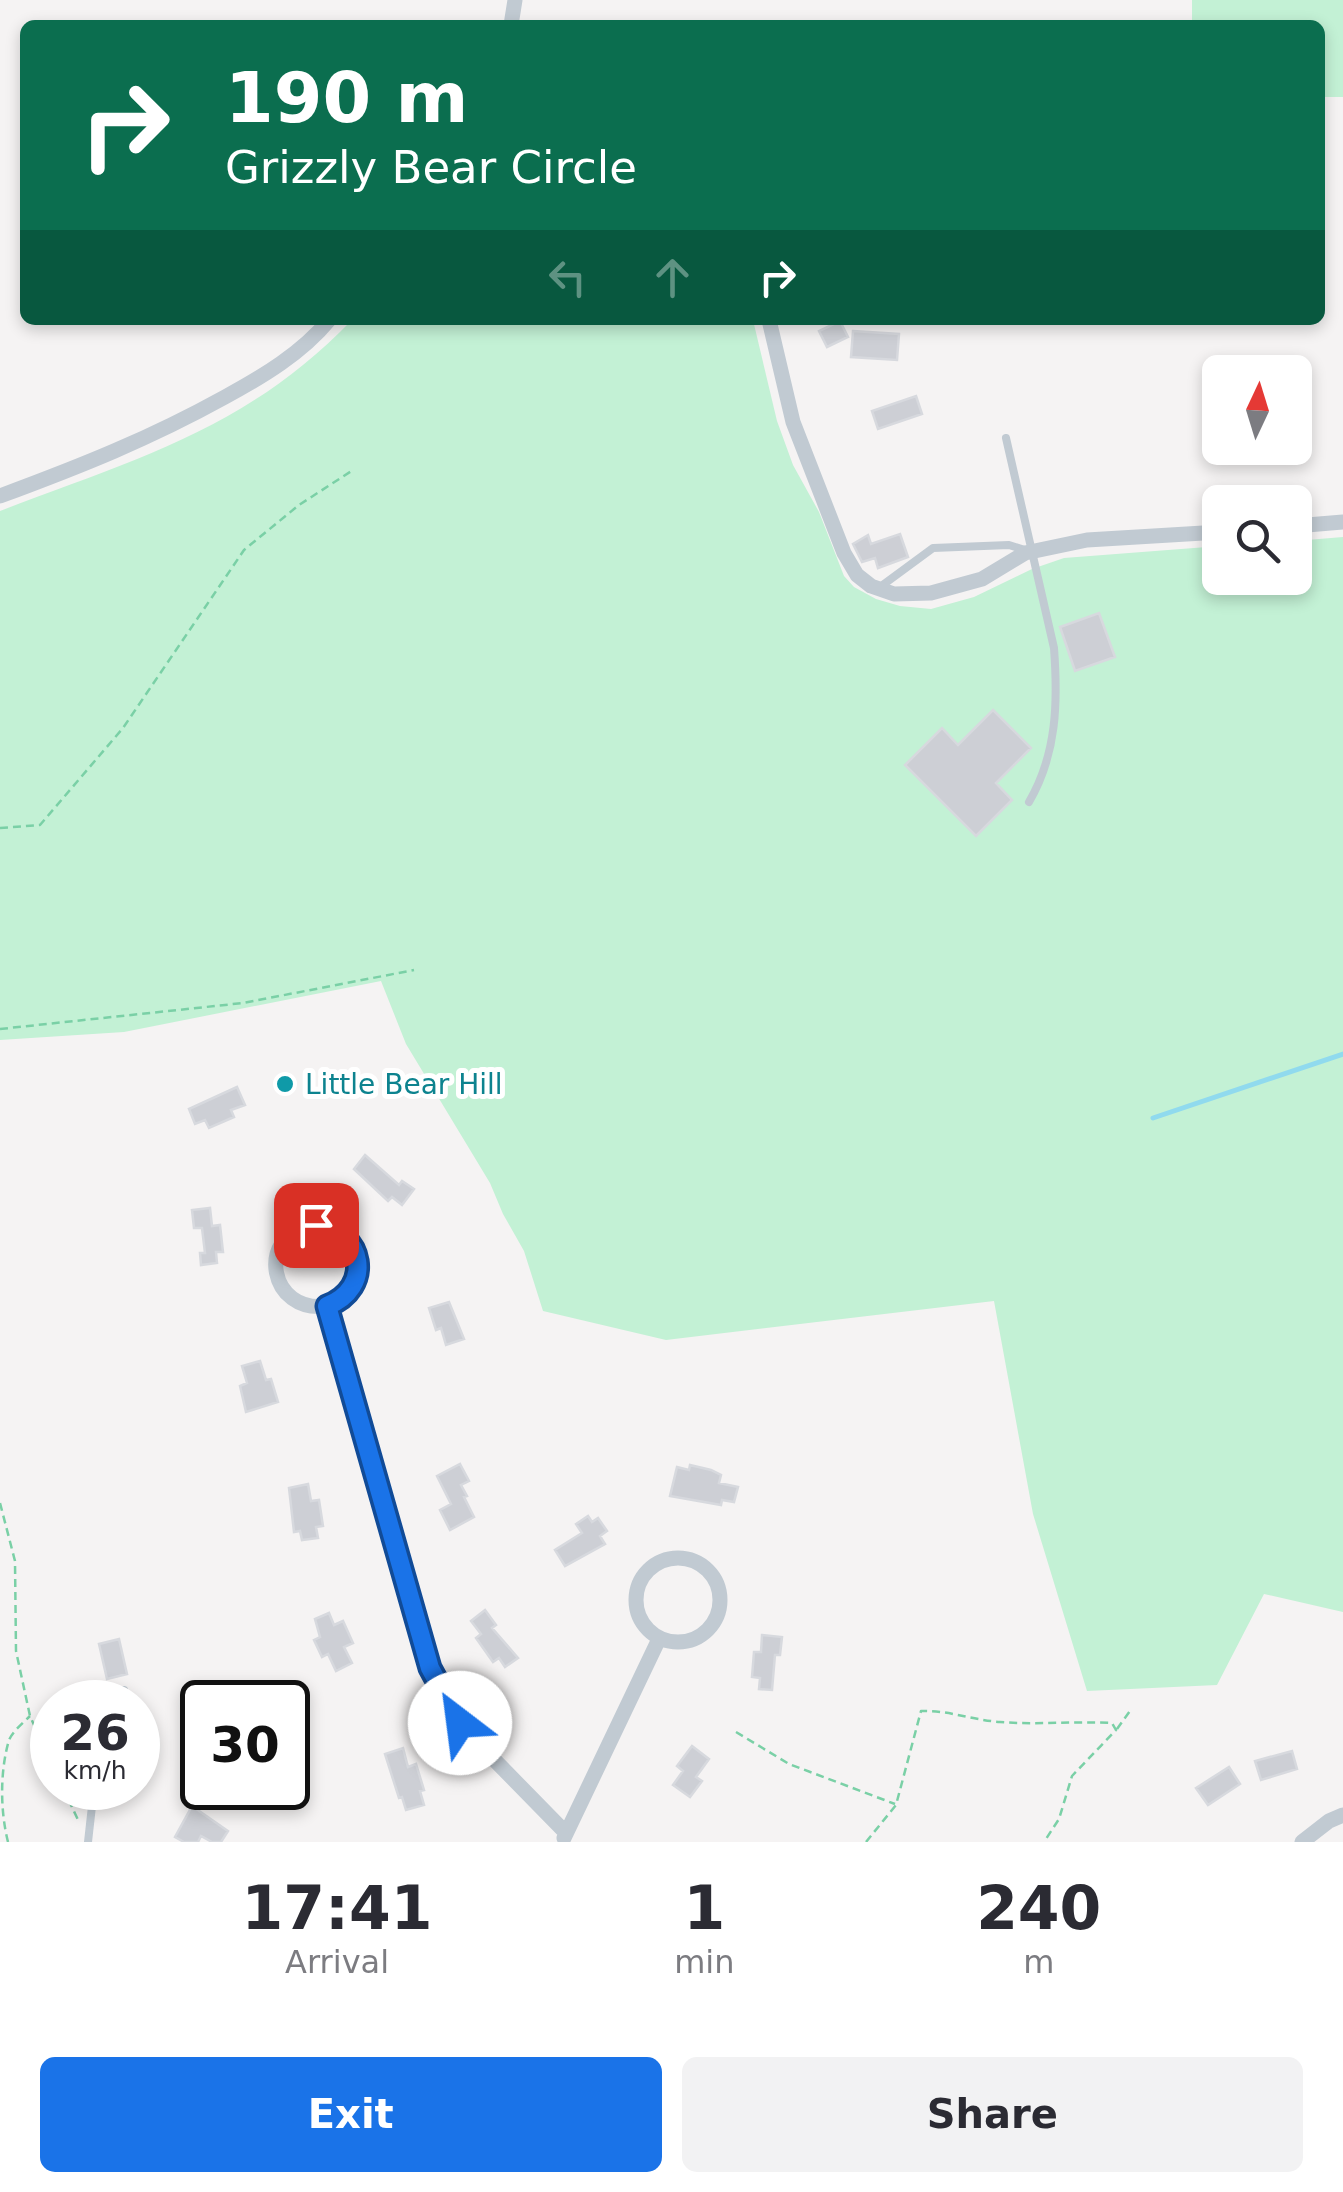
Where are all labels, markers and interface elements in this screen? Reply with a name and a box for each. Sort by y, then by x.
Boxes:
text: 190 m [225,57,468,139]
icon: right [60,60,190,190]
text: Grizzly Bear Circle [225,141,637,194]
icon: left [540,250,595,305]
icon: ahead [645,250,700,305]
icon: right [750,250,805,305]
north arrow [1202,355,1312,465]
map controls [1202,355,1312,595]
button: search [1202,485,1312,595]
place label: Little Bear Hill [305,1068,503,1101]
marker: Little Bear Hill [274,1073,296,1095]
pin [274,1183,359,1268]
icon: arrive [289,1198,344,1253]
position arrow [408,1671,512,1775]
speed limit sign: 30 [180,1680,310,1810]
text: 26 [60,1704,130,1762]
text: km/h [63,1756,127,1785]
text: 17:41 [242,1873,433,1943]
text: 1 [683,1873,725,1943]
text: 240 [976,1873,1101,1943]
text: Arrival [285,1943,389,1981]
text: min [674,1943,735,1981]
text: m [1023,1943,1054,1981]
button: Exit [40,2057,662,2172]
button: Share [682,2057,1303,2172]

